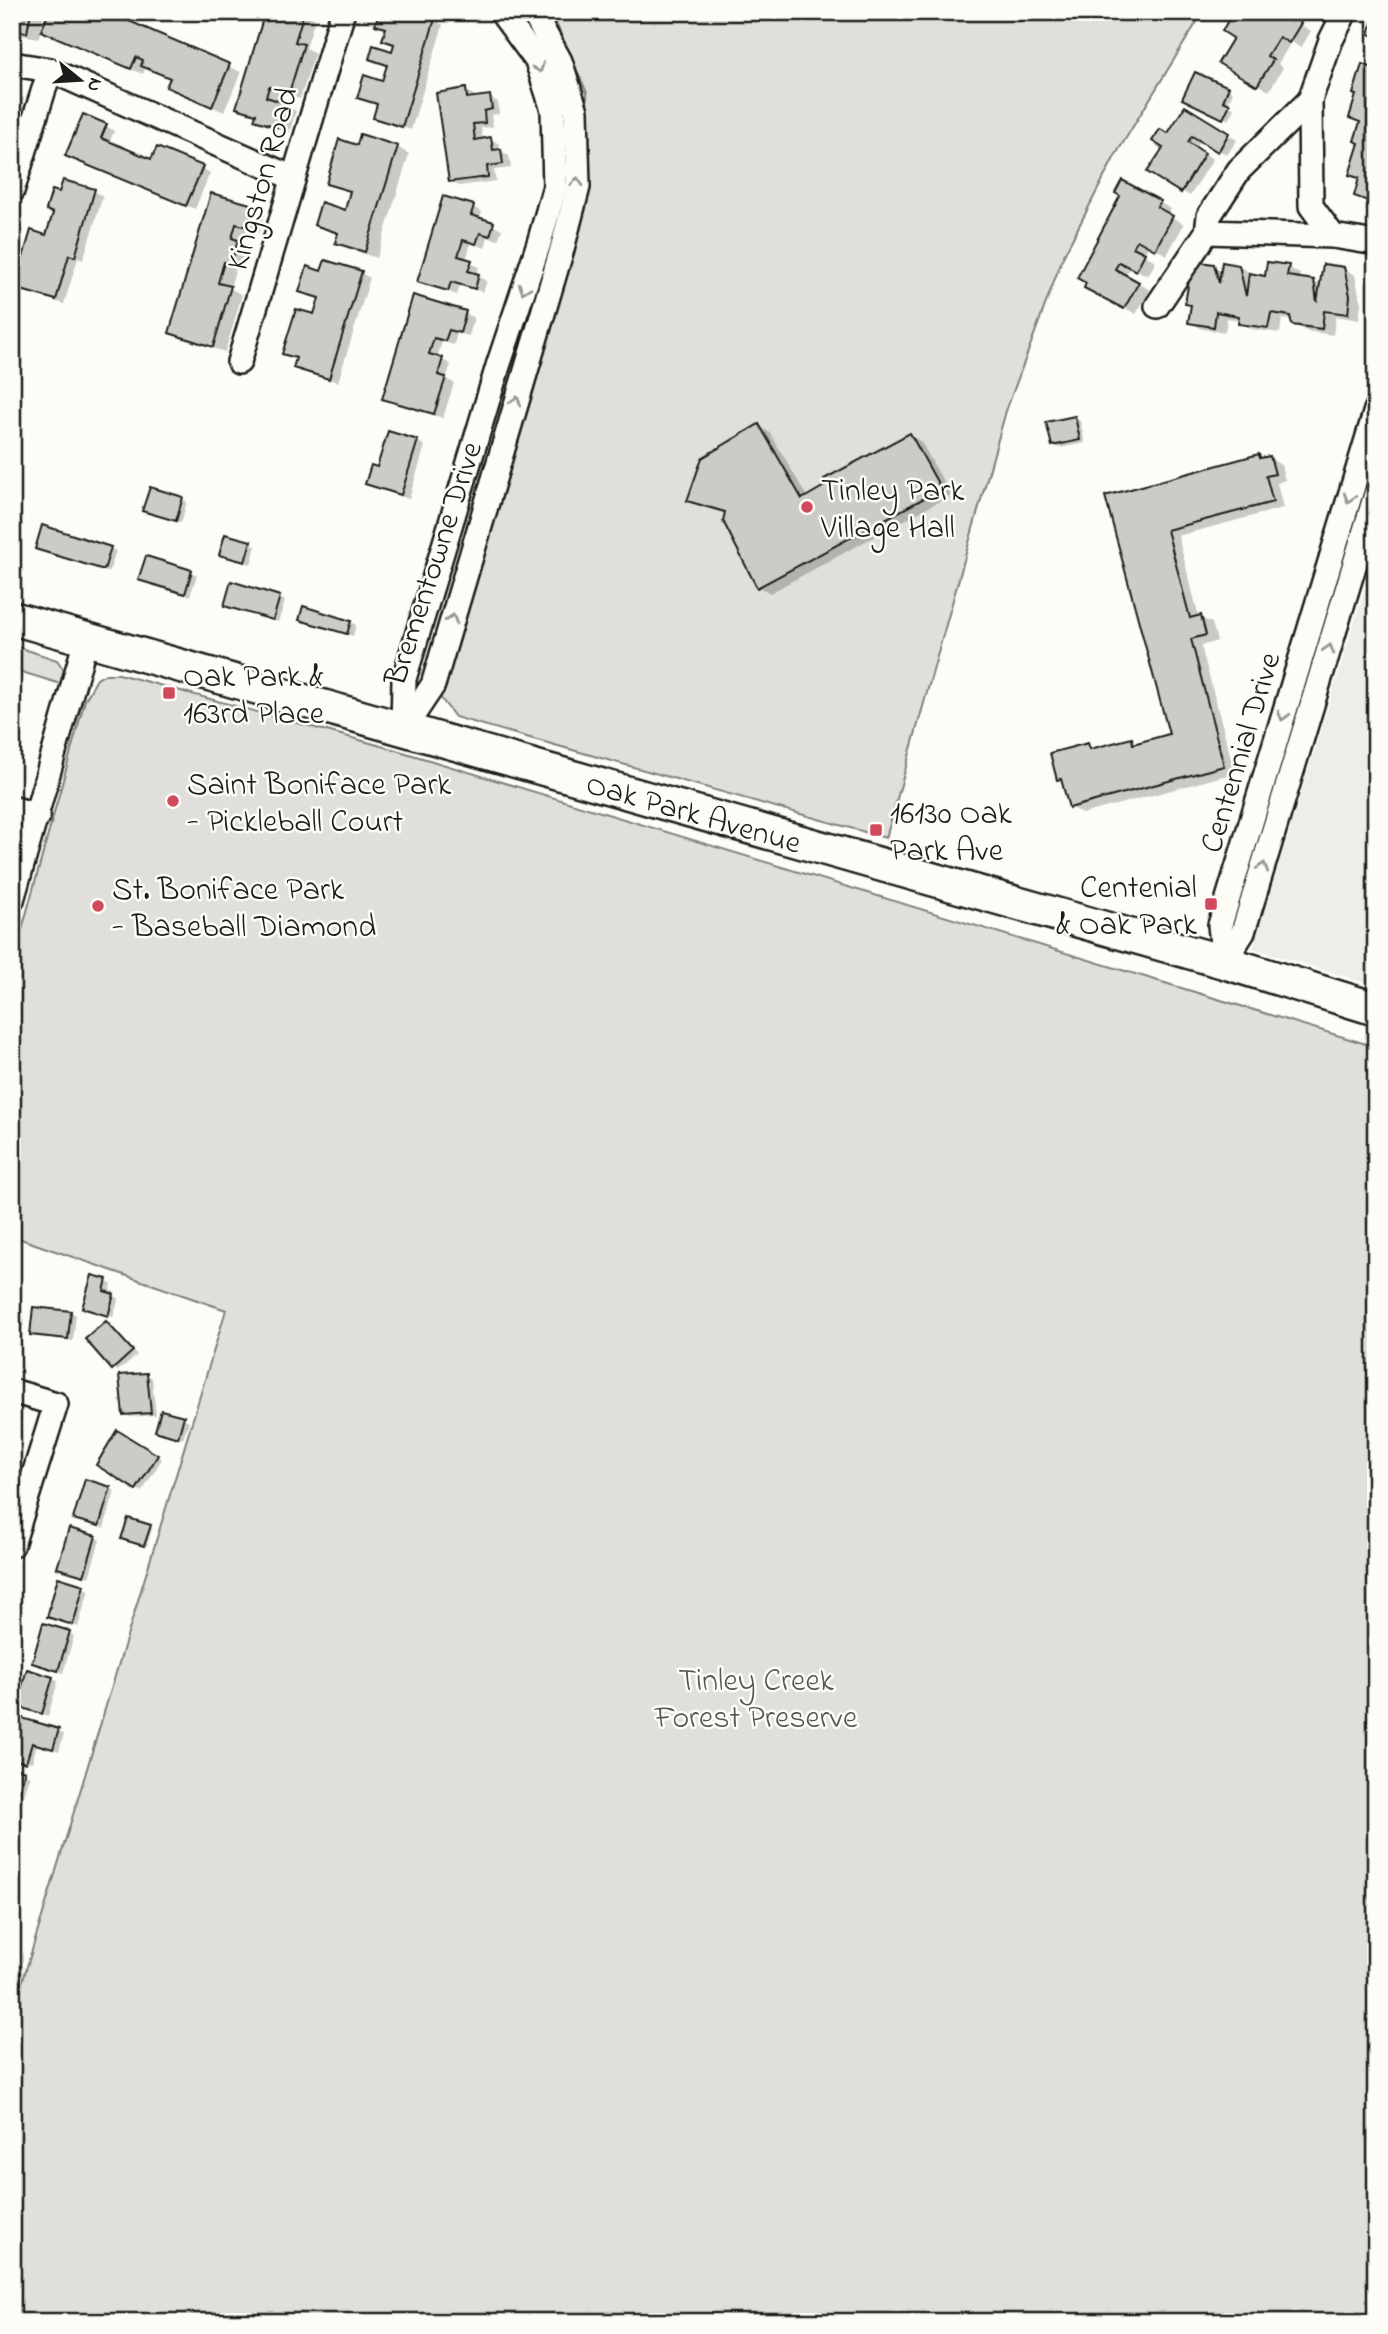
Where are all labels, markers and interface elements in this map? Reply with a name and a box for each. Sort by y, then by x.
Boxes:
north arrow [46,46,116,116]
one-way arrow [531,62,545,74]
text: N [79,74,109,95]
street label: Kingston Road [216,82,313,276]
one-way arrow [569,176,584,187]
one-way arrow [518,282,532,294]
one-way arrow [508,395,523,407]
street label: Brementowne Drive [373,435,497,693]
place label: Tinley Park Village Hall [820,469,965,553]
one-way arrow [1342,492,1357,504]
marker: Tinley Park Village Hall [799,499,815,515]
one-way arrow [444,613,458,625]
one-way arrow [1320,643,1335,655]
street label: Centennial Drive [1190,646,1295,859]
place label: Oak Park & 163rd Place [183,655,325,739]
marker: Oak Park & 163rd Place [161,685,177,701]
one-way arrow [1276,710,1291,722]
street label: Oak Park Avenue [580,762,807,869]
place label: Saint Boniface Park - Pickleball Court [187,763,452,847]
place label: 16130 Oak Park Ave [890,792,1013,876]
marker: Saint Boniface Park - Pickleball Court [165,793,181,809]
marker: 16130 Oak Park Ave [868,822,884,838]
one-way arrow [1254,861,1269,873]
place label: Centenial & Oak Park [1056,866,1198,950]
place label: St. Boniface Park - Baseball Diamond [112,868,376,952]
marker: Centenial & Oak Park [1203,896,1219,912]
marker: St. Boniface Park - Baseball Diamond [90,898,106,914]
park label: Tinley Creek Forest Preserve [654,1659,858,1743]

